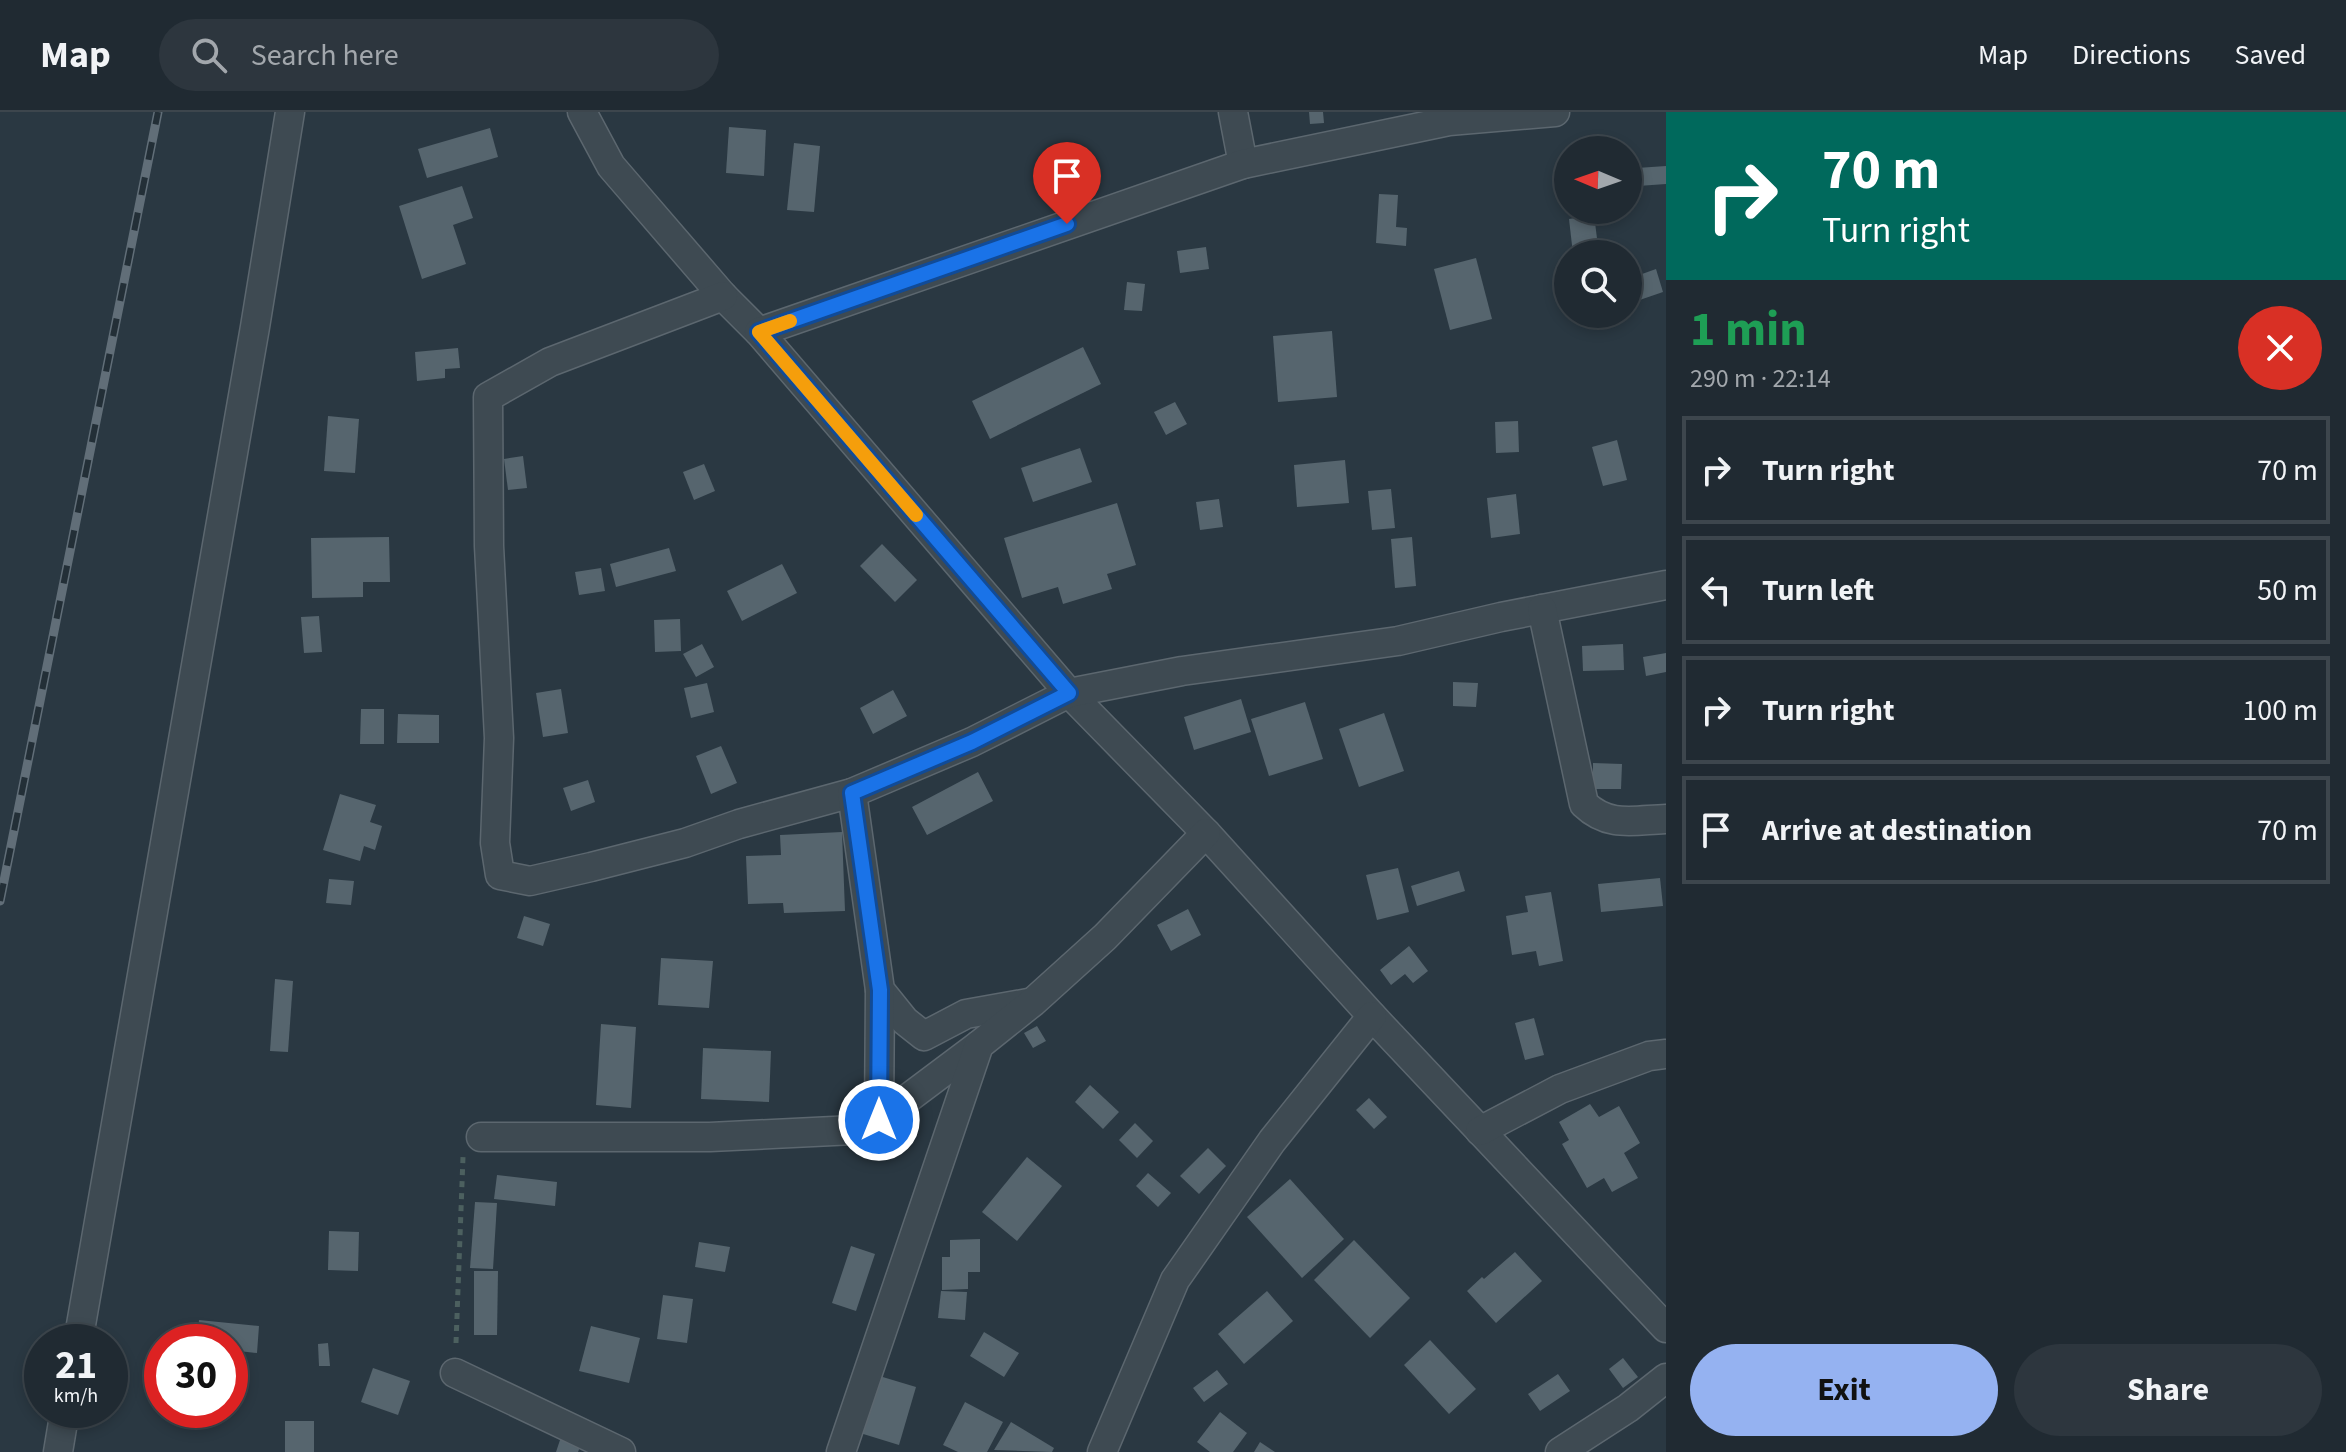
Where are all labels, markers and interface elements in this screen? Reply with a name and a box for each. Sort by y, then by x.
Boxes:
search box [159,19,719,91]
text: Map [40,28,111,82]
icon: search [187,33,231,77]
text: Search here [251,34,399,77]
text: Map [1978,35,2028,75]
text: Directions [2072,35,2191,75]
text: Saved [2235,35,2306,75]
text: 70 m [1822,131,1940,210]
north arrow [1554,136,1642,224]
map controls [1554,136,1642,328]
pin [1033,142,1101,224]
icon: right [1690,144,1794,248]
icon: arrive [1045,154,1089,198]
text: Turn right [1822,205,1970,256]
button: search [1554,240,1642,328]
text: 1 min [1690,296,1807,364]
button: close [2238,306,2322,390]
text: 290 m · 22:14 [1690,360,1831,397]
icon: right [1694,448,1738,492]
text: Turn right [1762,449,1894,492]
text: 70 m [2257,449,2318,492]
icon: left [1694,568,1738,612]
text: Turn left [1762,569,1874,612]
text: 50 m [2257,569,2318,612]
icon: right [1694,688,1738,732]
text: Turn right [1762,689,1894,732]
text: 100 m [2242,689,2318,732]
icon: arrive [1694,808,1738,852]
text: Arrive at destination [1762,809,2032,852]
text: 70 m [2257,809,2318,852]
position arrow [837,1078,921,1162]
speed limit sign: 30 [144,1324,248,1428]
text: 21 [55,1337,97,1394]
button: Exit [1690,1344,1998,1436]
button: Share [2014,1344,2322,1436]
text: km/h [54,1382,98,1410]

